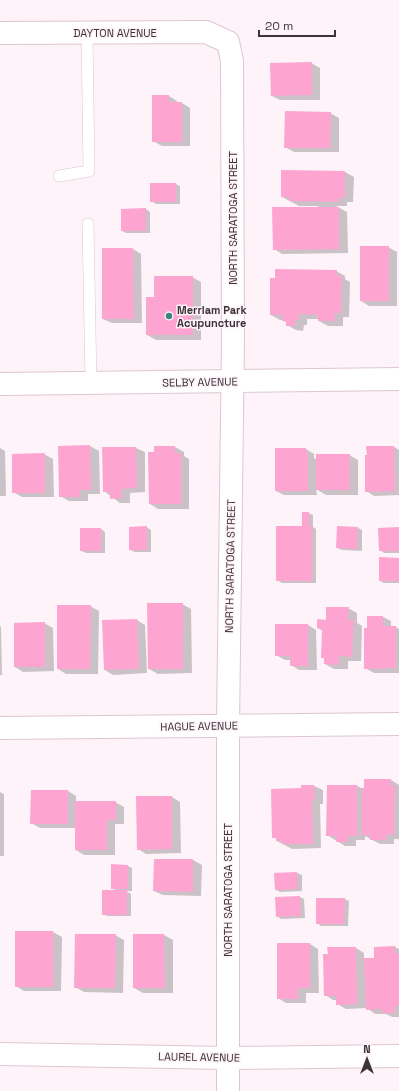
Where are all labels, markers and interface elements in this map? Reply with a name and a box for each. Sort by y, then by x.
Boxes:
scale bar [259,12,335,38]
text: 20 m [265,18,293,34]
street label: DAYTON AVENUE [73,26,157,40]
street label: NORTH SARATOGA STREET [226,151,240,285]
place label: Merriam Park Acupuncture [177,303,247,330]
marker: Merriam Park Acupuncture [164,311,174,321]
street label: SELBY AVENUE [162,374,238,390]
street label: NORTH SARATOGA STREET [222,499,238,633]
street label: HAGUE AVENUE [160,718,238,734]
street label: NORTH SARATOGA STREET [221,823,235,957]
north arrow [347,1039,387,1079]
text: N [363,1042,371,1056]
street label: LAUREL AVENUE [158,1049,240,1065]

